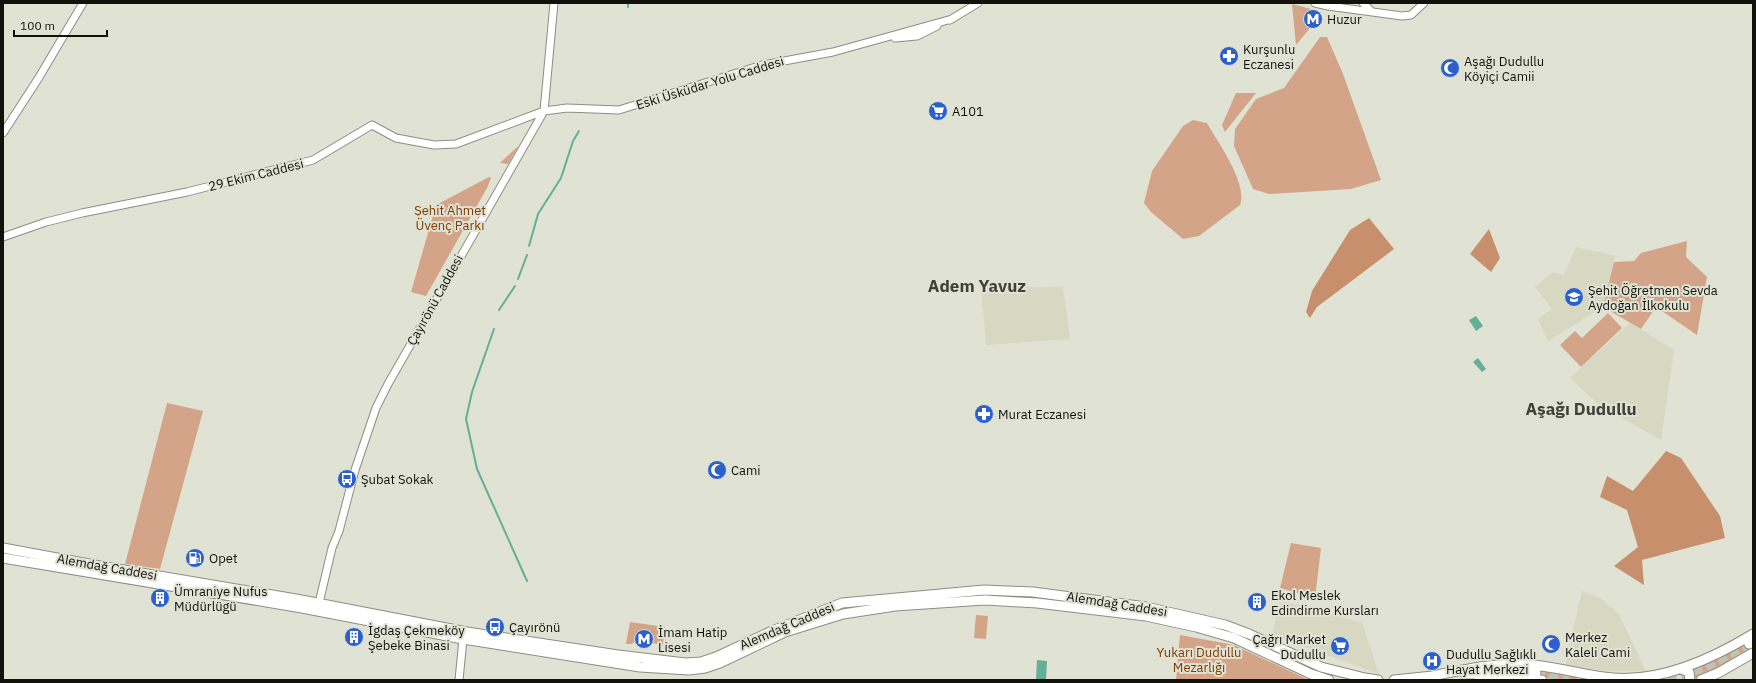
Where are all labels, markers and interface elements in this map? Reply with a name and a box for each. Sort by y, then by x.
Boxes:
metro station icon: Huzur [1302,8,1324,30]
place label: Huzur [1327,11,1362,28]
scale bar [14,12,107,38]
text: 100 m [20,18,55,33]
place label: Kurşunlu Eczanesi [1243,41,1295,73]
pharmacy icon: Kurşunlu Eczanesi [1218,45,1240,67]
street label: Eski Üsküdar Yolu Caddesi [634,52,786,114]
place label: Aşağı Dudullu Köyiçi Camii [1464,53,1544,85]
mosque icon: Aşağı Dudullu Köyiçi Camii [1439,57,1461,79]
supermarket icon: A101 [927,100,949,122]
place label: A101 [952,103,984,120]
street label: 29 Ekim Caddesi [207,155,305,195]
park label: Şehit Ahmet Üvenç Parkı [414,202,486,234]
street label: Çayırönü Caddesi [403,252,467,348]
district label: Adem Yavuz [928,275,1026,297]
place label: Şehit Öğretmen Sevda Aydoğan İlkokulu [1588,282,1718,314]
school or university icon: Şehit Öğretmen Sevda Aydoğan İlkokulu [1563,286,1585,308]
district label: Aşağı Dudullu [1525,398,1637,420]
pharmacy icon: Murat Eczanesi [973,403,995,425]
place label: Murat Eczanesi [998,406,1086,423]
mosque icon: Cami [706,459,728,481]
place label: Cami [731,462,761,479]
bus stop icon: Şubat Sokak [336,468,358,490]
place label: Şubat Sokak [361,471,434,488]
fuel station icon: Opet [184,547,206,569]
street label: Alemdağ Caddesi [55,550,159,584]
place label: Opet [209,550,237,567]
place label: Ümraniye Nufus Müdürlügü [174,583,268,615]
building icon: Ümraniye Nufus Müdürlügü [149,587,171,609]
place label: Ekol Meslek Edindirme Kursları [1271,587,1379,619]
street label: Alemdağ Caddesi [1065,588,1169,620]
building icon: Ekol Meslek Edindirme Kursları [1246,591,1268,613]
street label: Alemdağ Caddesi [737,598,837,654]
bus stop icon: Çayırönü [484,616,506,638]
place label: Çayırönü [509,619,560,636]
place label: İgdaş Çekmeköy Şebeke Binasi [368,622,465,654]
place label: İmam Hatip Lisesi [658,624,727,656]
building icon: İgdaş Çekmeköy Şebeke Binasi [343,626,365,648]
metro station icon: İmam Hatip Lisesi [633,628,655,650]
place label: Merkez Kaleli Cami [1565,629,1630,661]
place label: Çağrı Market Dudullu [1252,631,1326,663]
mosque icon: Merkez Kaleli Cami [1540,633,1562,655]
supermarket icon: Çağrı Market Dudullu [1329,635,1351,657]
park label: Yukarı Dudullu Mezarlığı [1157,644,1241,676]
place label: Dudullu Sağlıklı Hayat Merkezi [1446,646,1536,678]
hospital icon: Dudullu Sağlıklı Hayat Merkezi [1421,650,1443,672]

